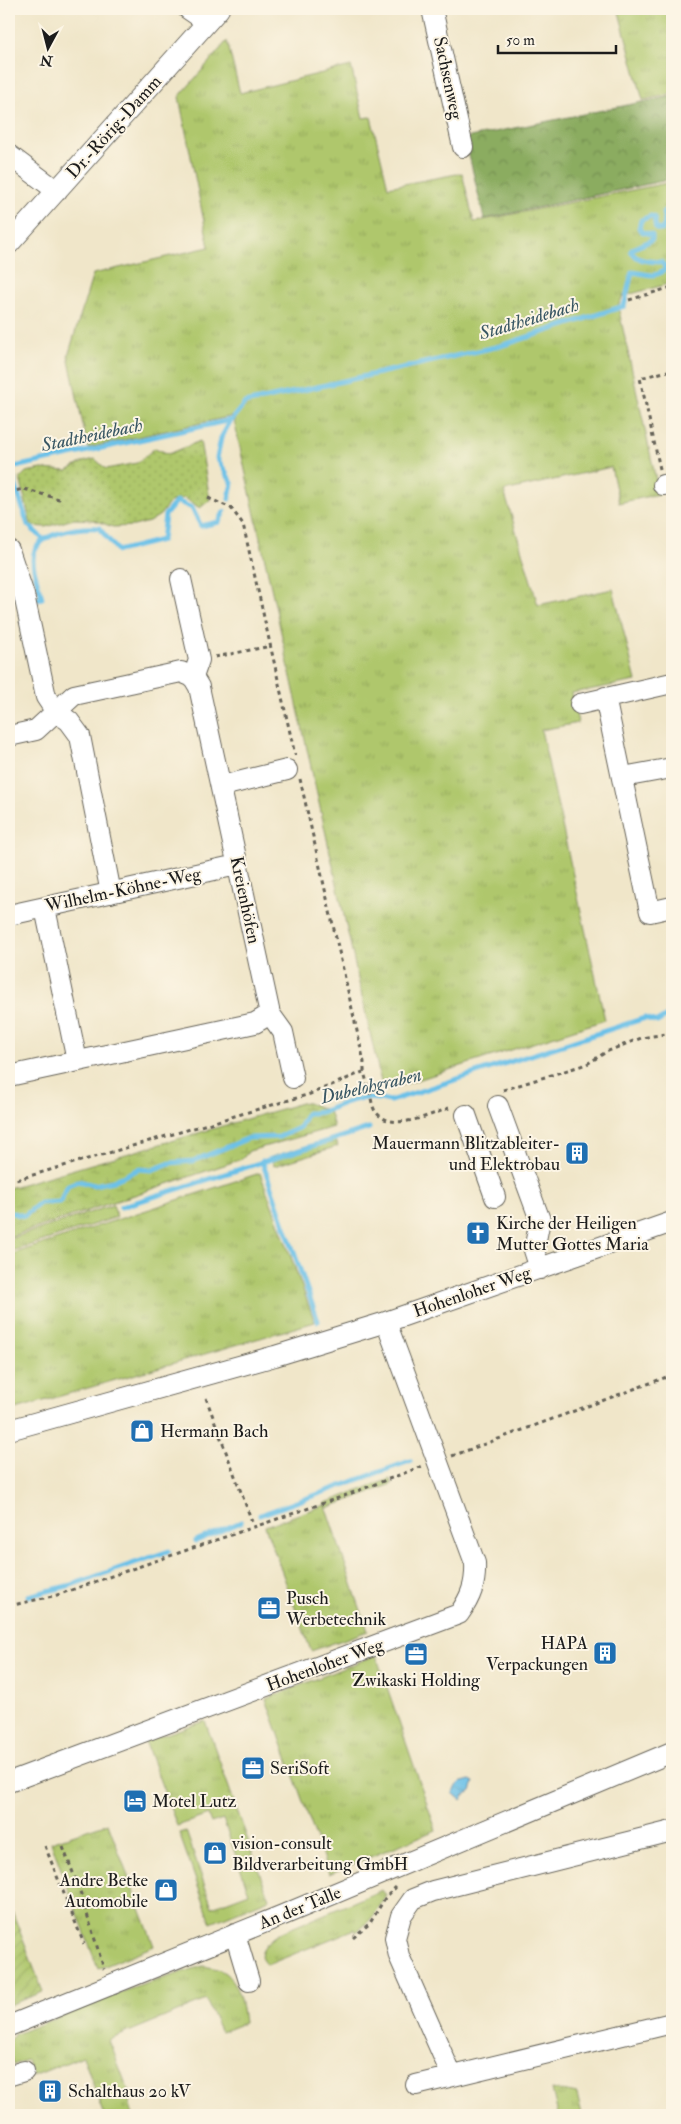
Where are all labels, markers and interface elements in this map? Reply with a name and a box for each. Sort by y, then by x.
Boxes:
north arrow [22,22,72,72]
scale bar [498,22,616,54]
text: 50 m [506,31,535,50]
street label: Sachsenweg [428,34,468,123]
text: N [39,51,55,70]
street label: Dr.-Rörig-Damm [61,70,167,184]
water label: Stadtheidebach [475,292,582,346]
water label: Stadtheidebach [38,413,145,458]
street label: Kreienhöfen [225,854,265,946]
street label: Wilhelm-Köhne-Weg [42,862,204,918]
water label: Dubelohgraben [317,1063,424,1109]
place label: Mauermann Blitzableiter- und Elektrobau [372,1132,560,1176]
building icon: Mauermann Blitzableiter- und Elektrobau [564,1140,590,1166]
place label: Kirche der Heiligen Mutter Gottes Maria [496,1212,649,1256]
church icon: Kirche der Heiligen Mutter Gottes Maria [465,1220,491,1246]
street label: Hohenloher Weg [410,1261,535,1323]
shop icon: Hermann Bach [129,1418,155,1444]
place label: Hermann Bach [160,1420,269,1443]
place label: Pusch Werbetechnik [285,1587,386,1631]
office icon: Pusch Werbetechnik [256,1595,282,1621]
place label: HAPA Verpackungen [486,1632,589,1676]
street label: Hohenloher Weg [263,1633,388,1697]
building icon: HAPA Verpackungen [592,1640,618,1666]
office icon: Zwikaski Holding [403,1641,429,1667]
place label: Zwikaski Holding [352,1669,481,1692]
office icon: SeriSoft [240,1755,266,1781]
place label: SeriSoft [270,1757,330,1780]
hotel icon: Motel Lutz [122,1788,148,1814]
place label: Motel Lutz [152,1790,237,1813]
place label: vision-consult Bildverarbeitung GmbH [231,1832,408,1876]
shop icon: vision-consult Bildverarbeitung GmbH [202,1840,228,1866]
place label: Andre Betke Automobile [58,1869,148,1913]
shop icon: Andre Betke Automobile [153,1877,179,1903]
street label: An der Talle [255,1881,345,1935]
building icon: Schalthaus 20 kV [37,2078,63,2104]
place label: Schalthaus 20 kV [68,2080,192,2103]

